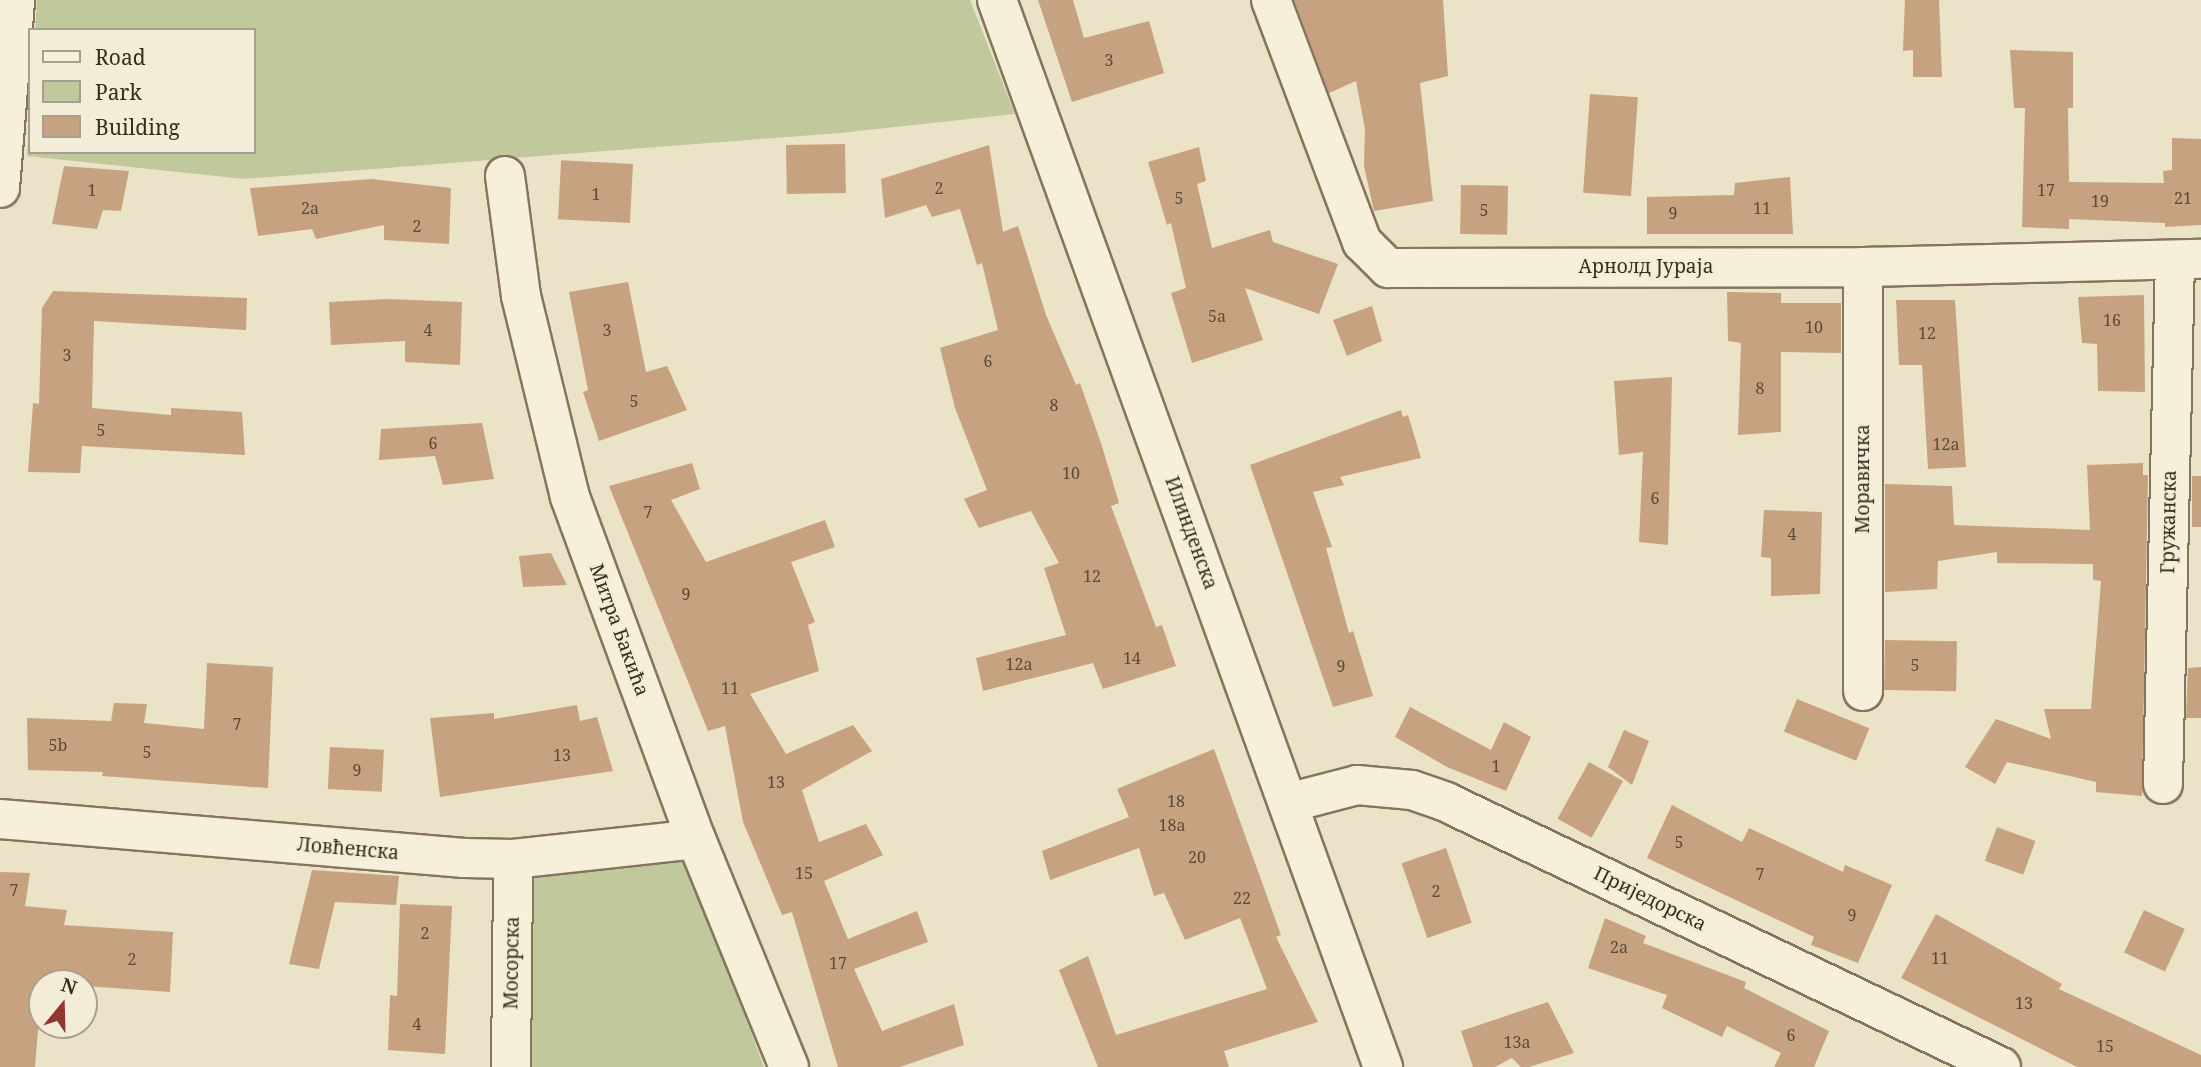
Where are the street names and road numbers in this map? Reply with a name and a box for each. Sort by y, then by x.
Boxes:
street label: Арнолд Јураја [1578,256,1714,278]
street label: Моравичка [1852,424,1874,534]
street label: Гружанска [2157,470,2181,574]
street label: Илинденска [1160,473,1222,593]
street label: Митра Бакића [584,561,654,699]
street label: Ловћенска [296,833,400,865]
street label: Приједорска [1590,862,1710,936]
street label: Мосорска [500,916,524,1010]

